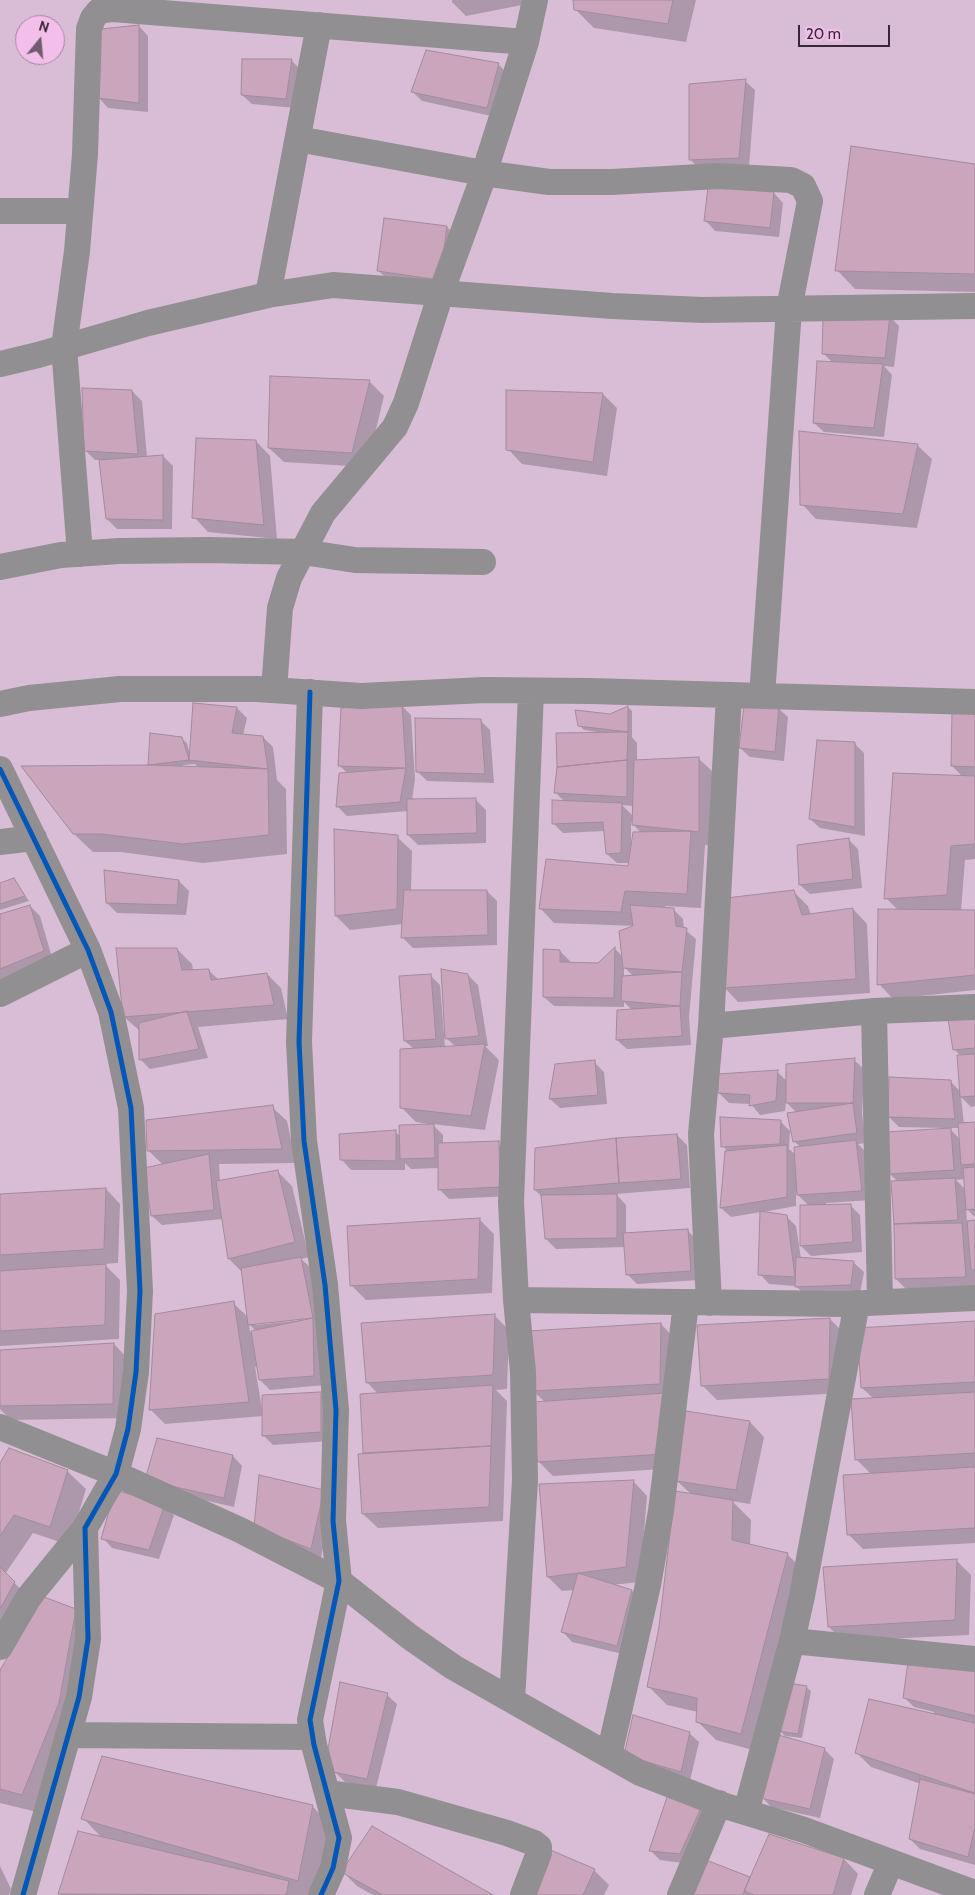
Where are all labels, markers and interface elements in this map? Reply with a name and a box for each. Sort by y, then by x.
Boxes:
north arrow [15,15,65,65]
scale bar [800,15,892,47]
text: N [37,17,51,37]
text: 20 m [806,25,841,43]

